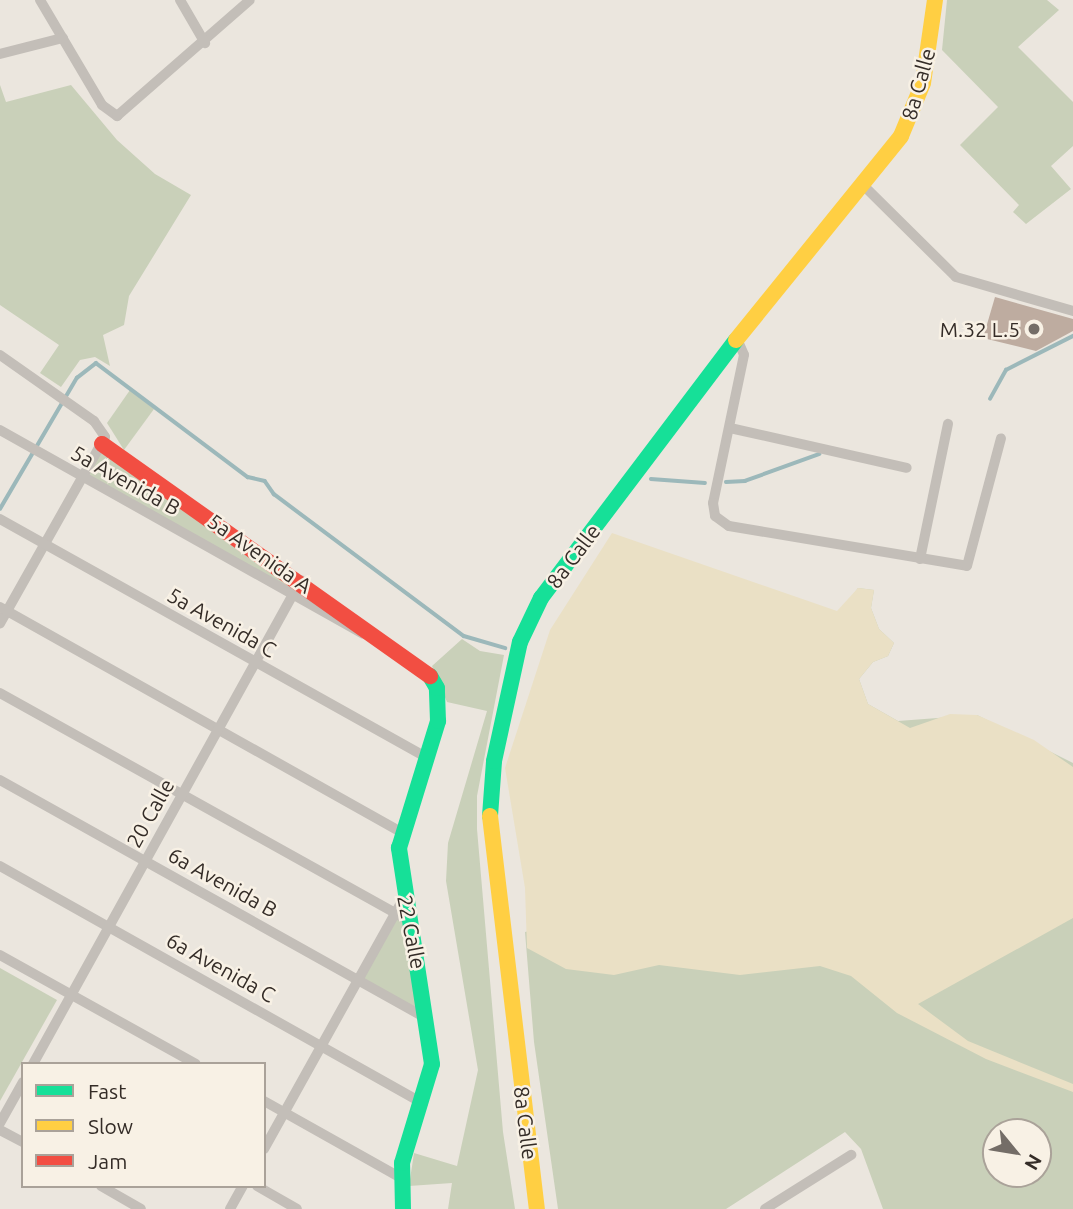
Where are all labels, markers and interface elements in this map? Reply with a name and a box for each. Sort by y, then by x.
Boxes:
street label: 8a Calle [896,45,940,123]
place label: M.32 L.5 [940,316,1020,342]
marker: M.32 L.5 [1026,321,1042,337]
street label: 5a Avenida B [67,440,185,520]
street label: 5a Avenida A [203,508,317,598]
street label: 8a Calle [541,519,605,593]
street label: 5a Avenida C [163,582,281,662]
street label: 20 Calle [121,774,179,852]
street label: 6a Avenida B [164,842,282,922]
street label: 22 Calle [392,893,432,971]
street label: 6a Avenida C [162,927,280,1007]
legend [21,1062,266,1188]
text: Fast [88,1079,126,1103]
street label: 8a Calle [509,1085,543,1161]
text: Slow [88,1114,133,1138]
north arrow [982,1118,1052,1188]
text: Jam [88,1149,127,1173]
text: N [1020,1151,1047,1174]

